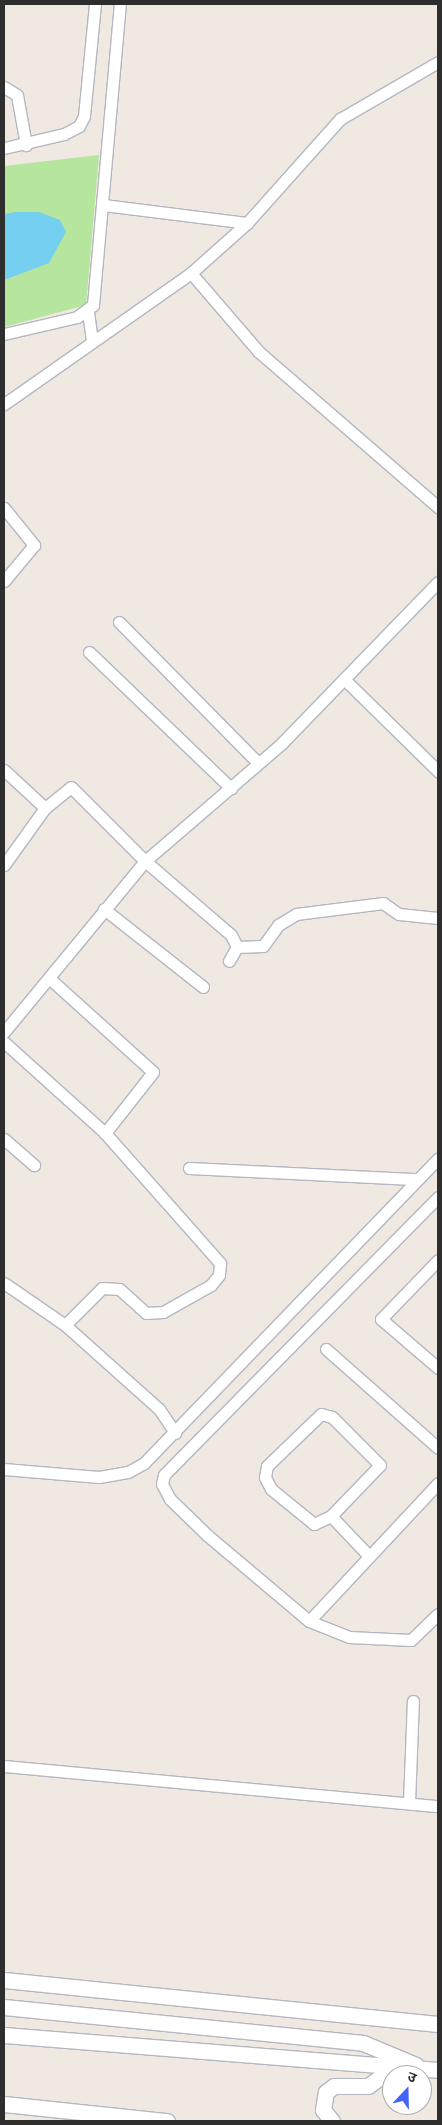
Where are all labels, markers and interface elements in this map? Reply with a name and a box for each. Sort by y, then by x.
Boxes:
north arrow [382,2065,432,2115]
text: उ [405,2068,419,2086]

